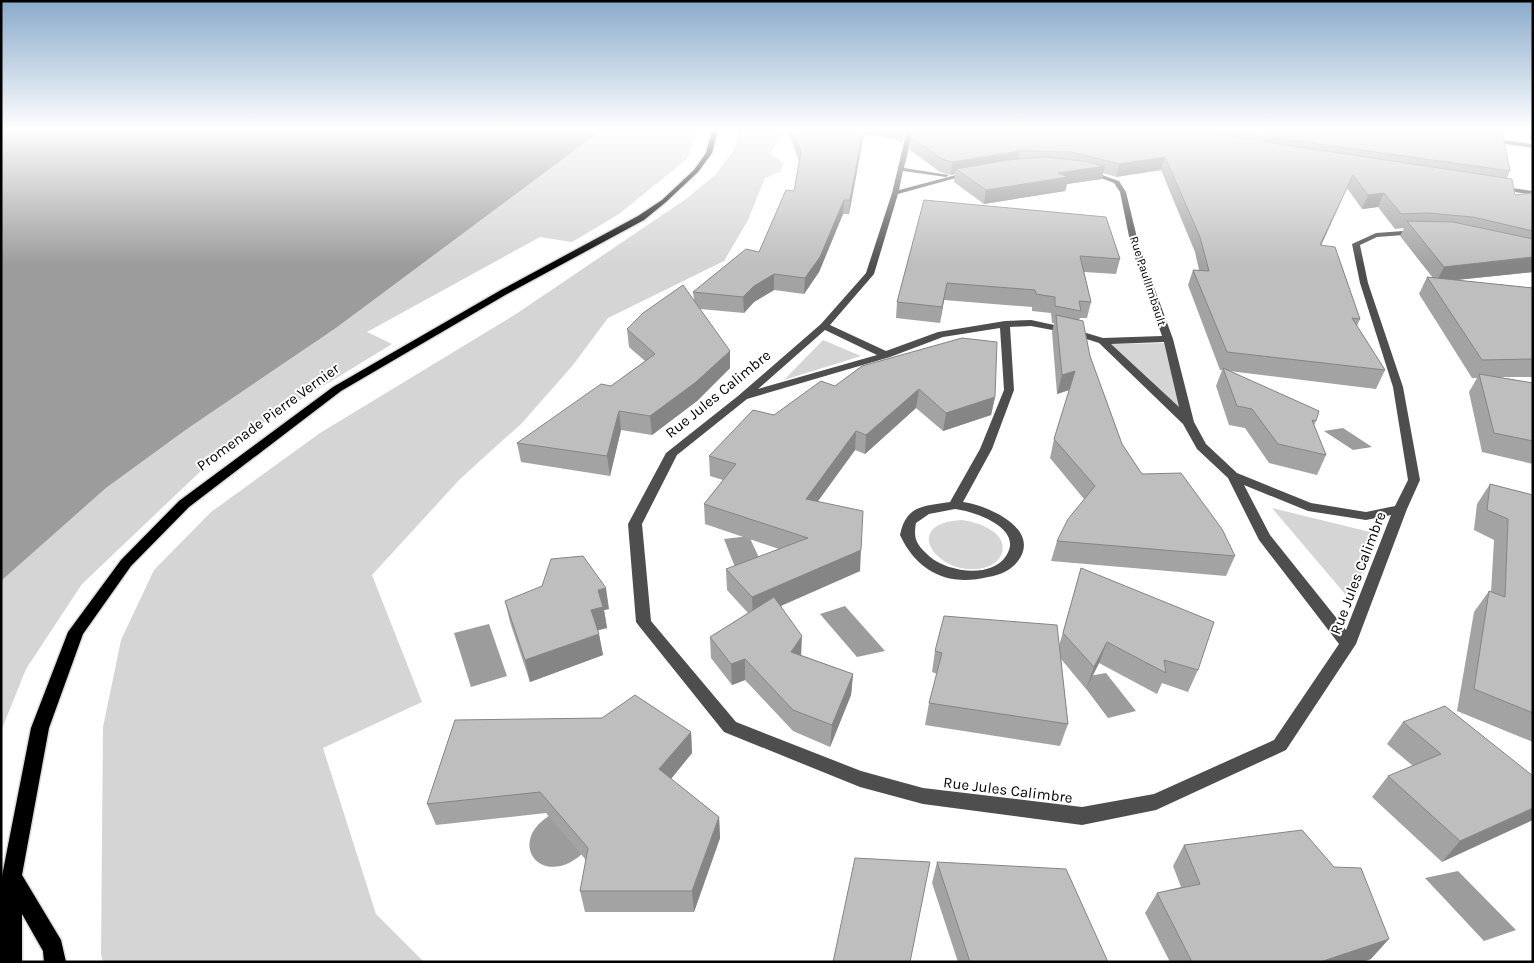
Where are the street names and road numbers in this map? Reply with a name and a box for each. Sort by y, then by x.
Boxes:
street label: Rue Paul Imbault [1127,234,1169,328]
street label: Rue Jules Calimbre [662,346,774,442]
street label: Promenade Pierre Vernier [193,359,343,475]
street label: Rue Jules Calimbre [1326,509,1390,637]
street label: Rue Jules Calimbre [942,773,1074,807]

